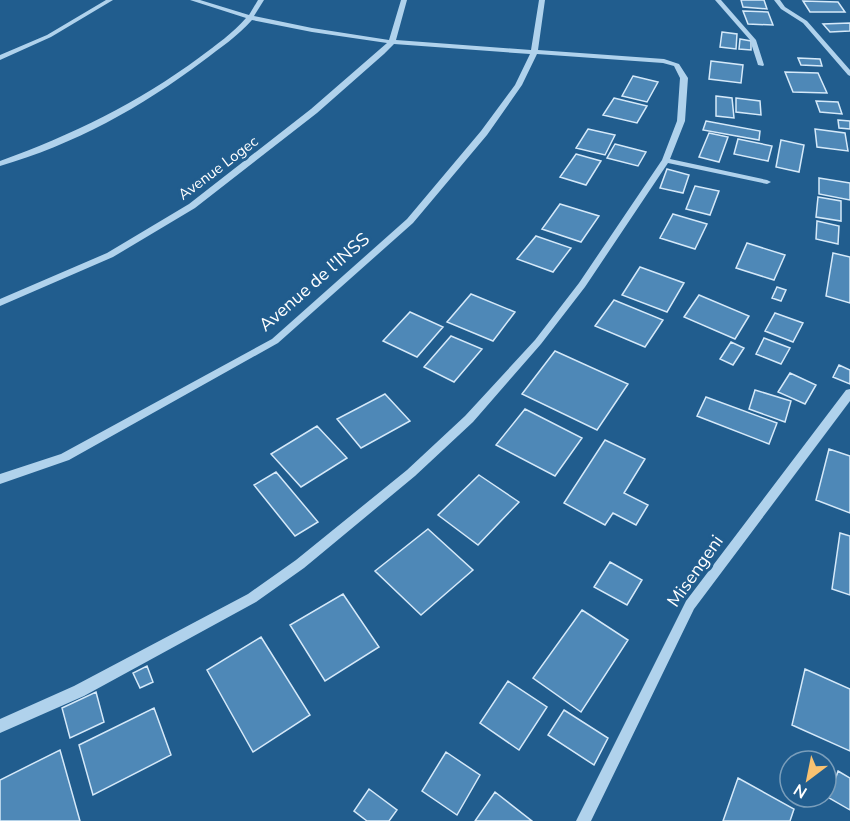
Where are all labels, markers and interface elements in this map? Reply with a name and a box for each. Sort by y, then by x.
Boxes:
street label: Avenue Logec [174,131,262,205]
street label: Avenue de l'INSS [254,227,374,337]
street label: Misengeni [661,530,729,612]
north arrow [778,749,838,809]
text: N [790,778,811,803]

